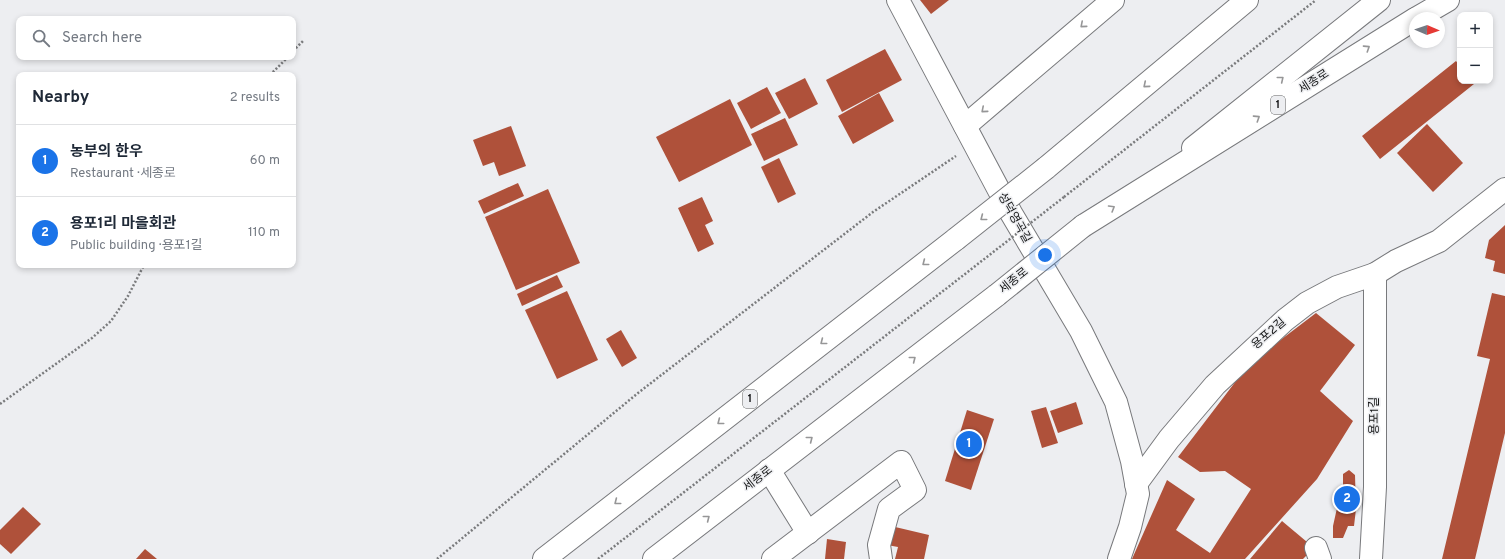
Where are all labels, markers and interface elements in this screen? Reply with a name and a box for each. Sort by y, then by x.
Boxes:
north arrow [1409,12,1445,48]
map controls [1457,12,1493,84]
button: + [1457,12,1493,48]
search box [16,16,296,60]
one-way arrow [1080,21,1088,28]
icon: search [30,27,52,49]
text: Search here [62,29,142,48]
one-way arrow [1362,46,1369,53]
button: − [1457,48,1493,84]
street label: 세종로 [1296,66,1332,98]
one-way arrow [1276,76,1283,83]
one-way arrow [1143,80,1150,87]
text: Nearby [32,87,89,109]
text: 2 results [230,90,280,106]
road number: 1 [1271,96,1285,114]
one-way arrow [982,105,989,112]
one-way arrow [1253,115,1260,123]
text: 농부의 한우 [70,143,143,162]
text: 1 [42,153,48,169]
text: 60 m [250,153,280,169]
text: Restaurant · 세종로 [70,166,176,182]
street label: 성덕영곡길 [994,190,1034,246]
one-way arrow [1108,205,1115,213]
one-way arrow [980,213,987,220]
text: 용포1리 마을회관 [70,215,176,234]
text: 2 [41,225,49,241]
text: 110 m [248,225,280,241]
text: Public building · 용포1길 [70,238,203,254]
your location [1035,245,1055,265]
one-way arrow [923,258,930,265]
street label: 세종로 [996,264,1032,298]
street label: 용포2길 [1248,315,1290,353]
one-way arrow [820,338,827,345]
one-way arrow [908,357,915,364]
road number: 1 [743,390,757,408]
street label: 용포1길 [1367,397,1383,435]
one-way arrow [718,417,725,424]
pin: 1 [956,429,982,459]
one-way arrow [805,437,812,444]
street label: 세종로 [740,462,776,496]
pin: 2 [1334,484,1360,514]
one-way arrow [615,497,622,504]
one-way arrow [702,516,709,523]

